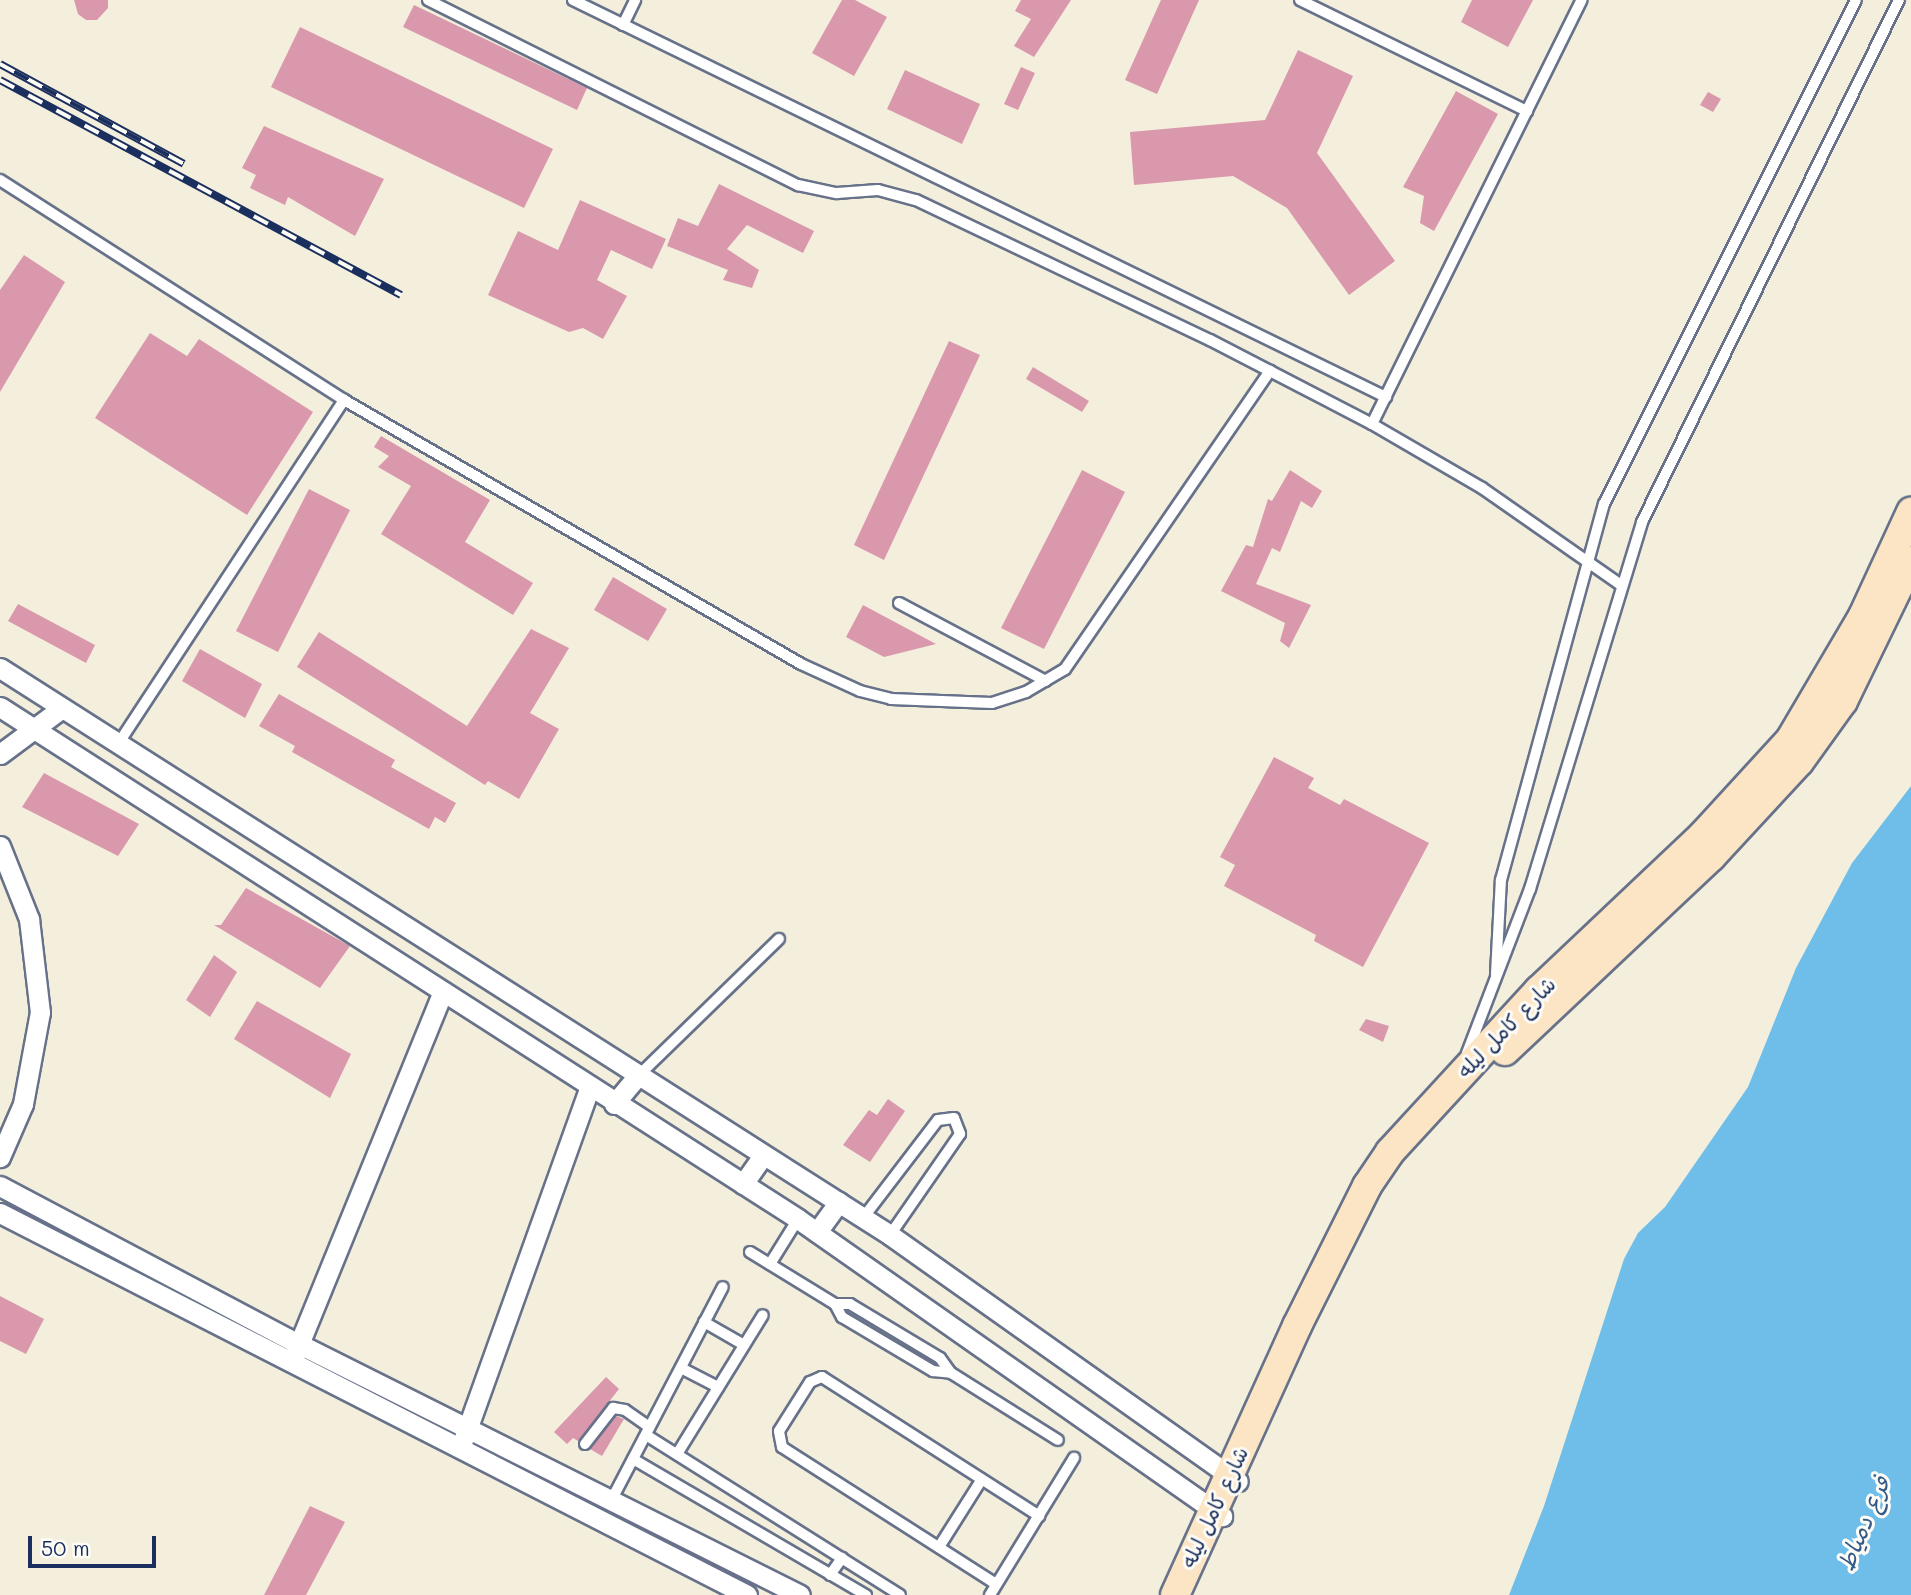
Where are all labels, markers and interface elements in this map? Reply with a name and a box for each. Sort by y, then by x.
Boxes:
street label: شارع كامل ليله [1451,971,1561,1083]
street label: شارع كامل ليله [1175,1442,1253,1572]
water label: فرع دمياط [1831,1472,1895,1574]
scale bar [32,1522,159,1566]
text: 50 m [41,1534,90,1561]

